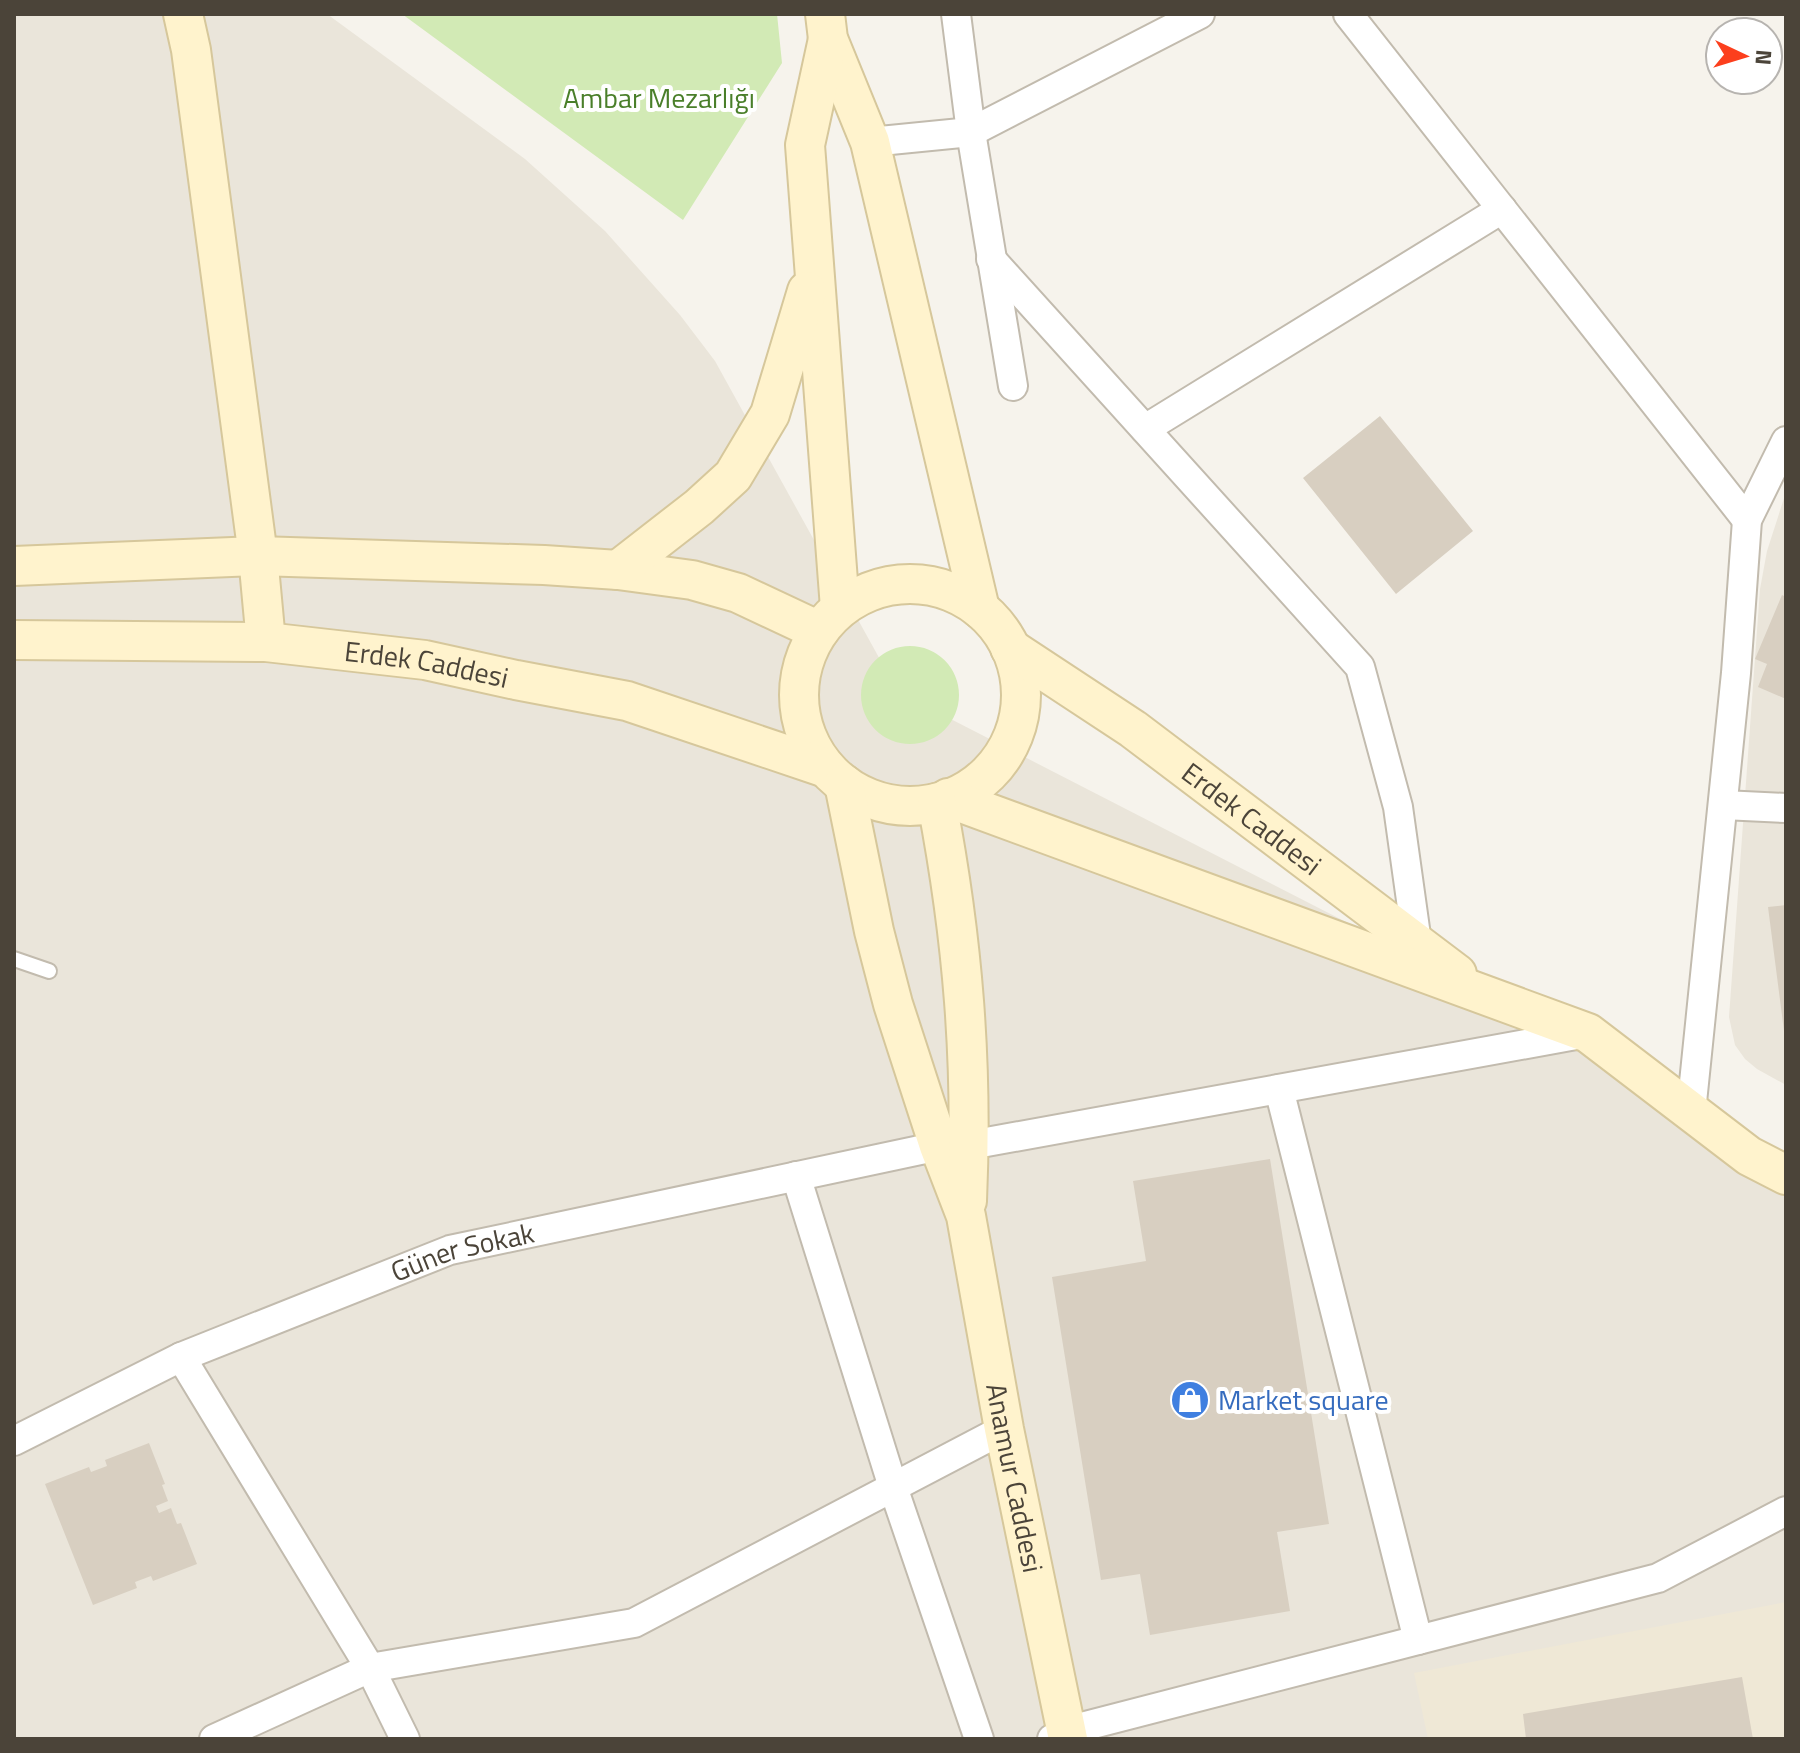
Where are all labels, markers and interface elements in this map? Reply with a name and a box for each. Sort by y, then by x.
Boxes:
north arrow [1704,16,1784,96]
text: N [1746,49,1781,66]
park label: Ambar Mezarlığı [563,76,755,119]
street label: Erdek Caddesi [342,629,513,699]
street label: Erdek Caddesi [1173,751,1331,885]
street label: Güner Sokak [384,1211,538,1293]
place label: Market square [1218,1378,1389,1421]
shop icon: Market square [1169,1379,1211,1421]
street label: Anamur Caddesi [975,1380,1055,1576]

